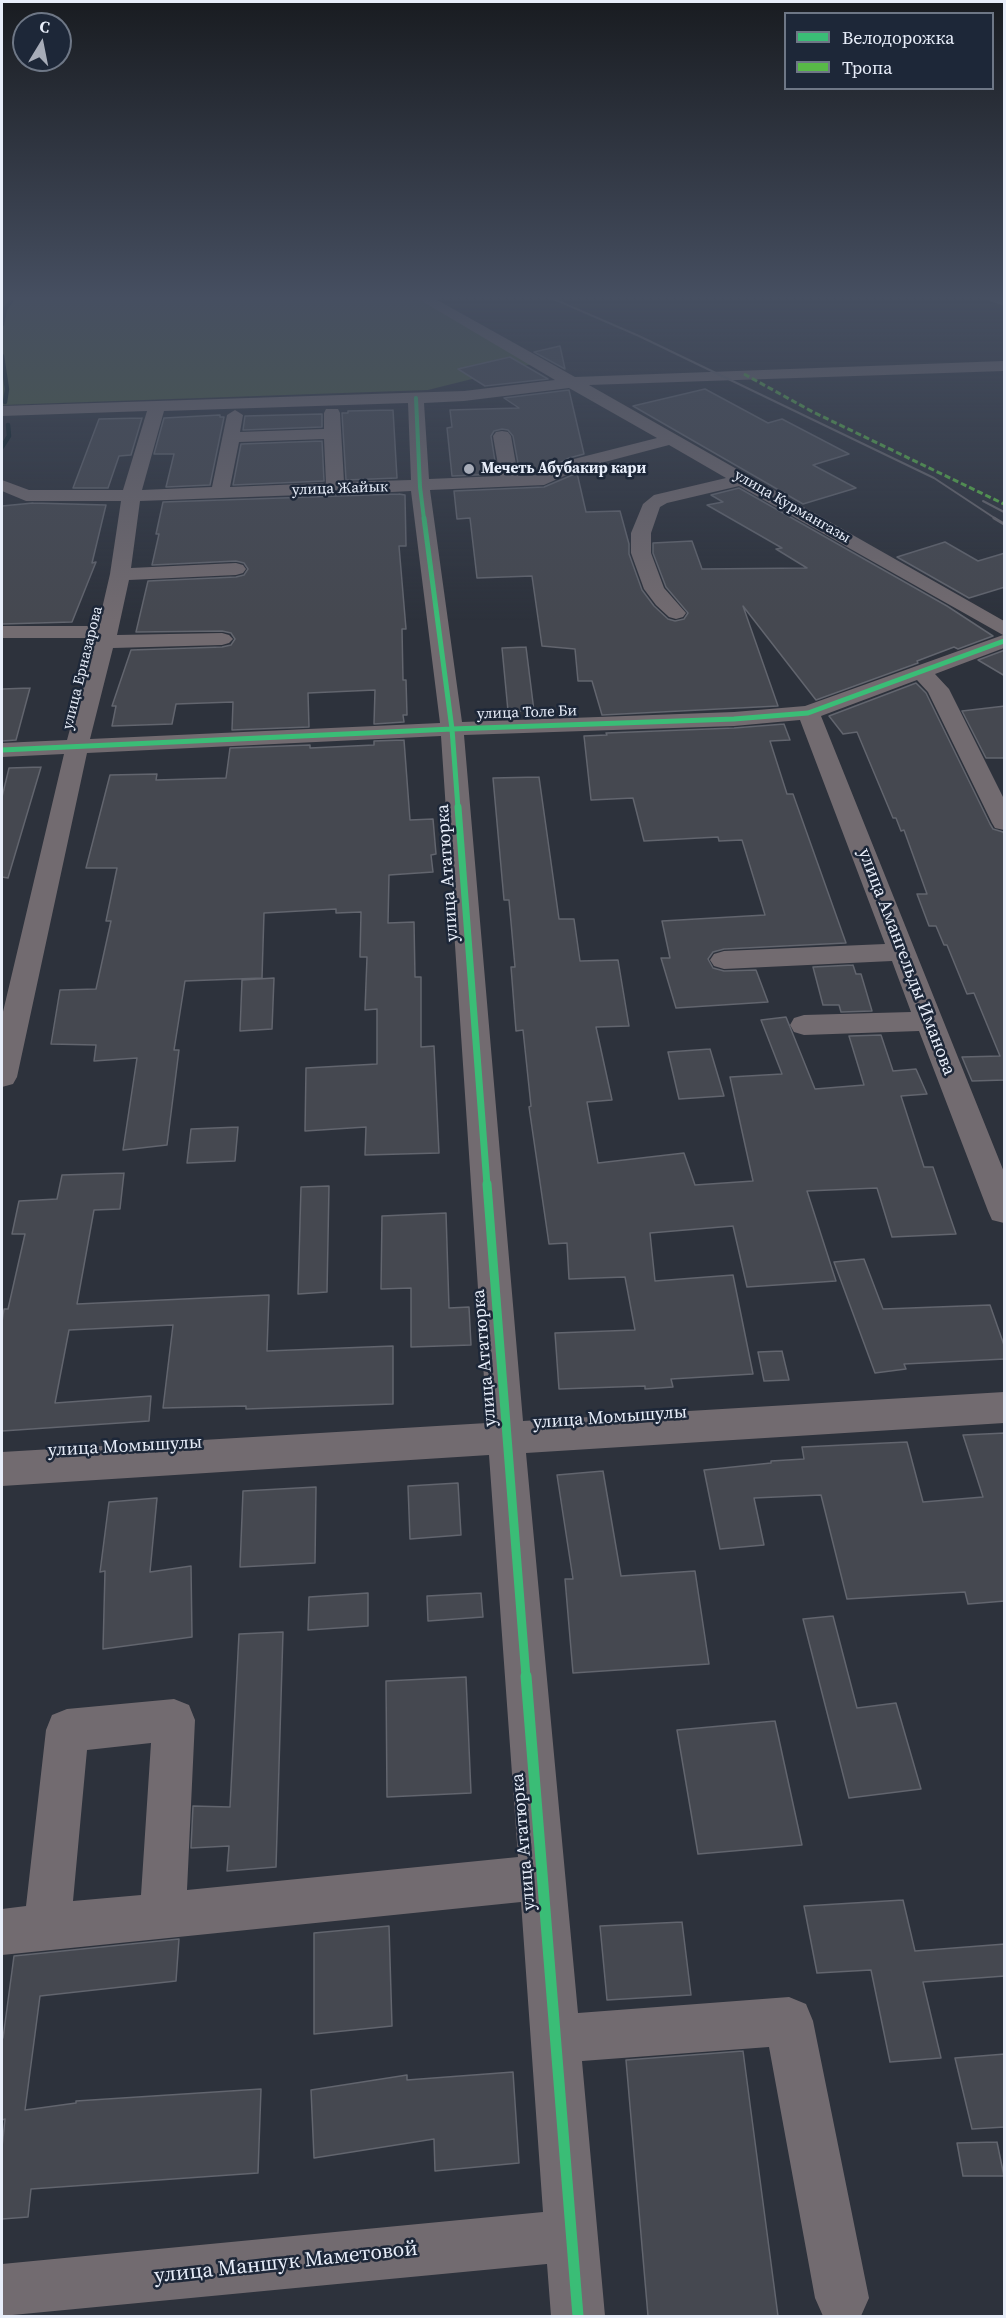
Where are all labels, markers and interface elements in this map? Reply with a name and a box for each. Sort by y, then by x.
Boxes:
north arrow [12,12,72,72]
legend [784,12,994,90]
text: С [38,15,52,38]
text: Велодорожка [842,25,954,50]
text: Тропа [842,55,892,80]
place label: Мечеть Абубакир кари [481,460,646,478]
marker: Мечеть Абубакир кари [462,462,476,476]
street label: улица Курмангазы [731,466,853,548]
street label: улица Жайык [292,478,388,500]
street label: улица Ерназарова [59,604,107,732]
street label: улица Толе Би [477,702,577,724]
street label: улица Ататюрка [432,804,464,942]
street label: улица Амангельды Иманова [853,846,959,1078]
street label: улица Ататюрка [468,1288,502,1428]
street label: улица Момышулы [532,1402,688,1434]
street label: улица Момышулы [47,1432,203,1462]
street label: улица Ататюрка [507,1772,541,1912]
street label: улица Маншук Маметовой [153,2237,419,2289]

